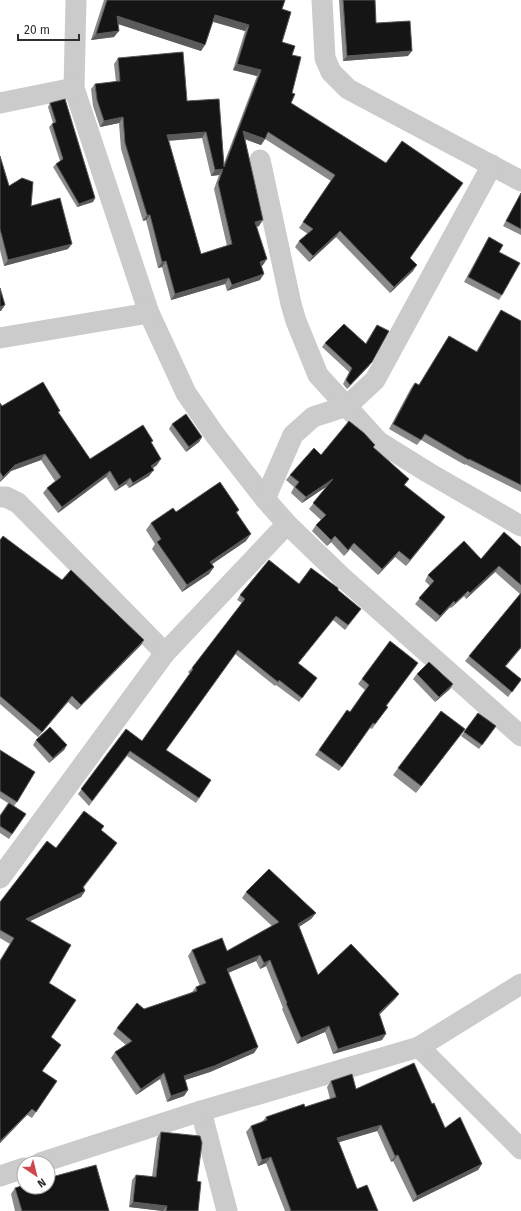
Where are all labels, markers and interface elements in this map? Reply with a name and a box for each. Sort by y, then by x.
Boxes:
scale bar [18,16,79,42]
text: 20 m [24,23,50,37]
north arrow [16,1155,56,1195]
text: N [35,1175,48,1190]

